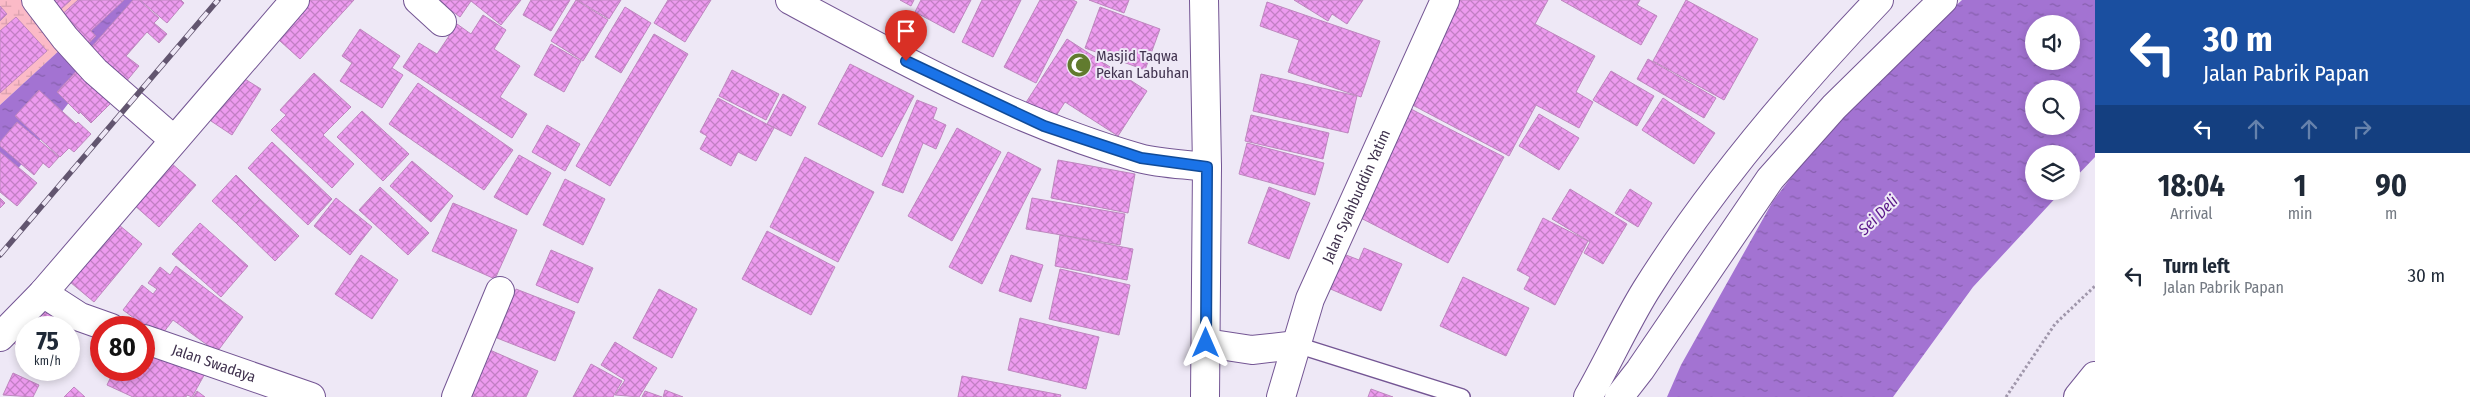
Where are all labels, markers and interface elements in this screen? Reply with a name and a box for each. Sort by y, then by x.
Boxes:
pin [885,10,927,61]
map controls [2025,15,2080,200]
button: sound [2025,15,2080,70]
icon: arrive [892,17,920,45]
text: 30 m [2203,18,2273,60]
icon: left [2120,20,2185,85]
place label: Masjid Taqwa Pekan Labuhan [1096,47,1189,82]
mosque icon: Masjid Taqwa Pekan Labuhan [1066,52,1092,78]
text: Jalan Pabrik Papan [2203,60,2369,87]
button: search [2025,80,2080,135]
icon: left [2189,115,2217,143]
icon: ahead [2242,115,2270,143]
icon: ahead [2295,115,2323,143]
icon: right [2348,115,2376,143]
street label: Jalan Syahbuddin Yatim [1319,127,1394,266]
button: layers [2025,145,2080,200]
text: 18:04 [2158,168,2225,204]
text: 1 [2294,168,2307,204]
text: 90 [2375,168,2407,204]
water label: Sei Deli [1853,191,1902,240]
text: Arrival [2170,204,2213,223]
text: min [2288,204,2313,223]
text: m [2385,204,2397,223]
text: Turn left [2163,255,2230,278]
icon: left [2120,262,2148,290]
text: 30 m [2407,264,2445,287]
text: Jalan Pabrik Papan [2163,278,2284,297]
speed limit sign: 80 [90,316,155,381]
position arrow [1179,316,1231,368]
text: 75 [36,327,59,357]
street label: Jalan Swadaya [170,340,258,386]
text: km/h [34,354,61,368]

